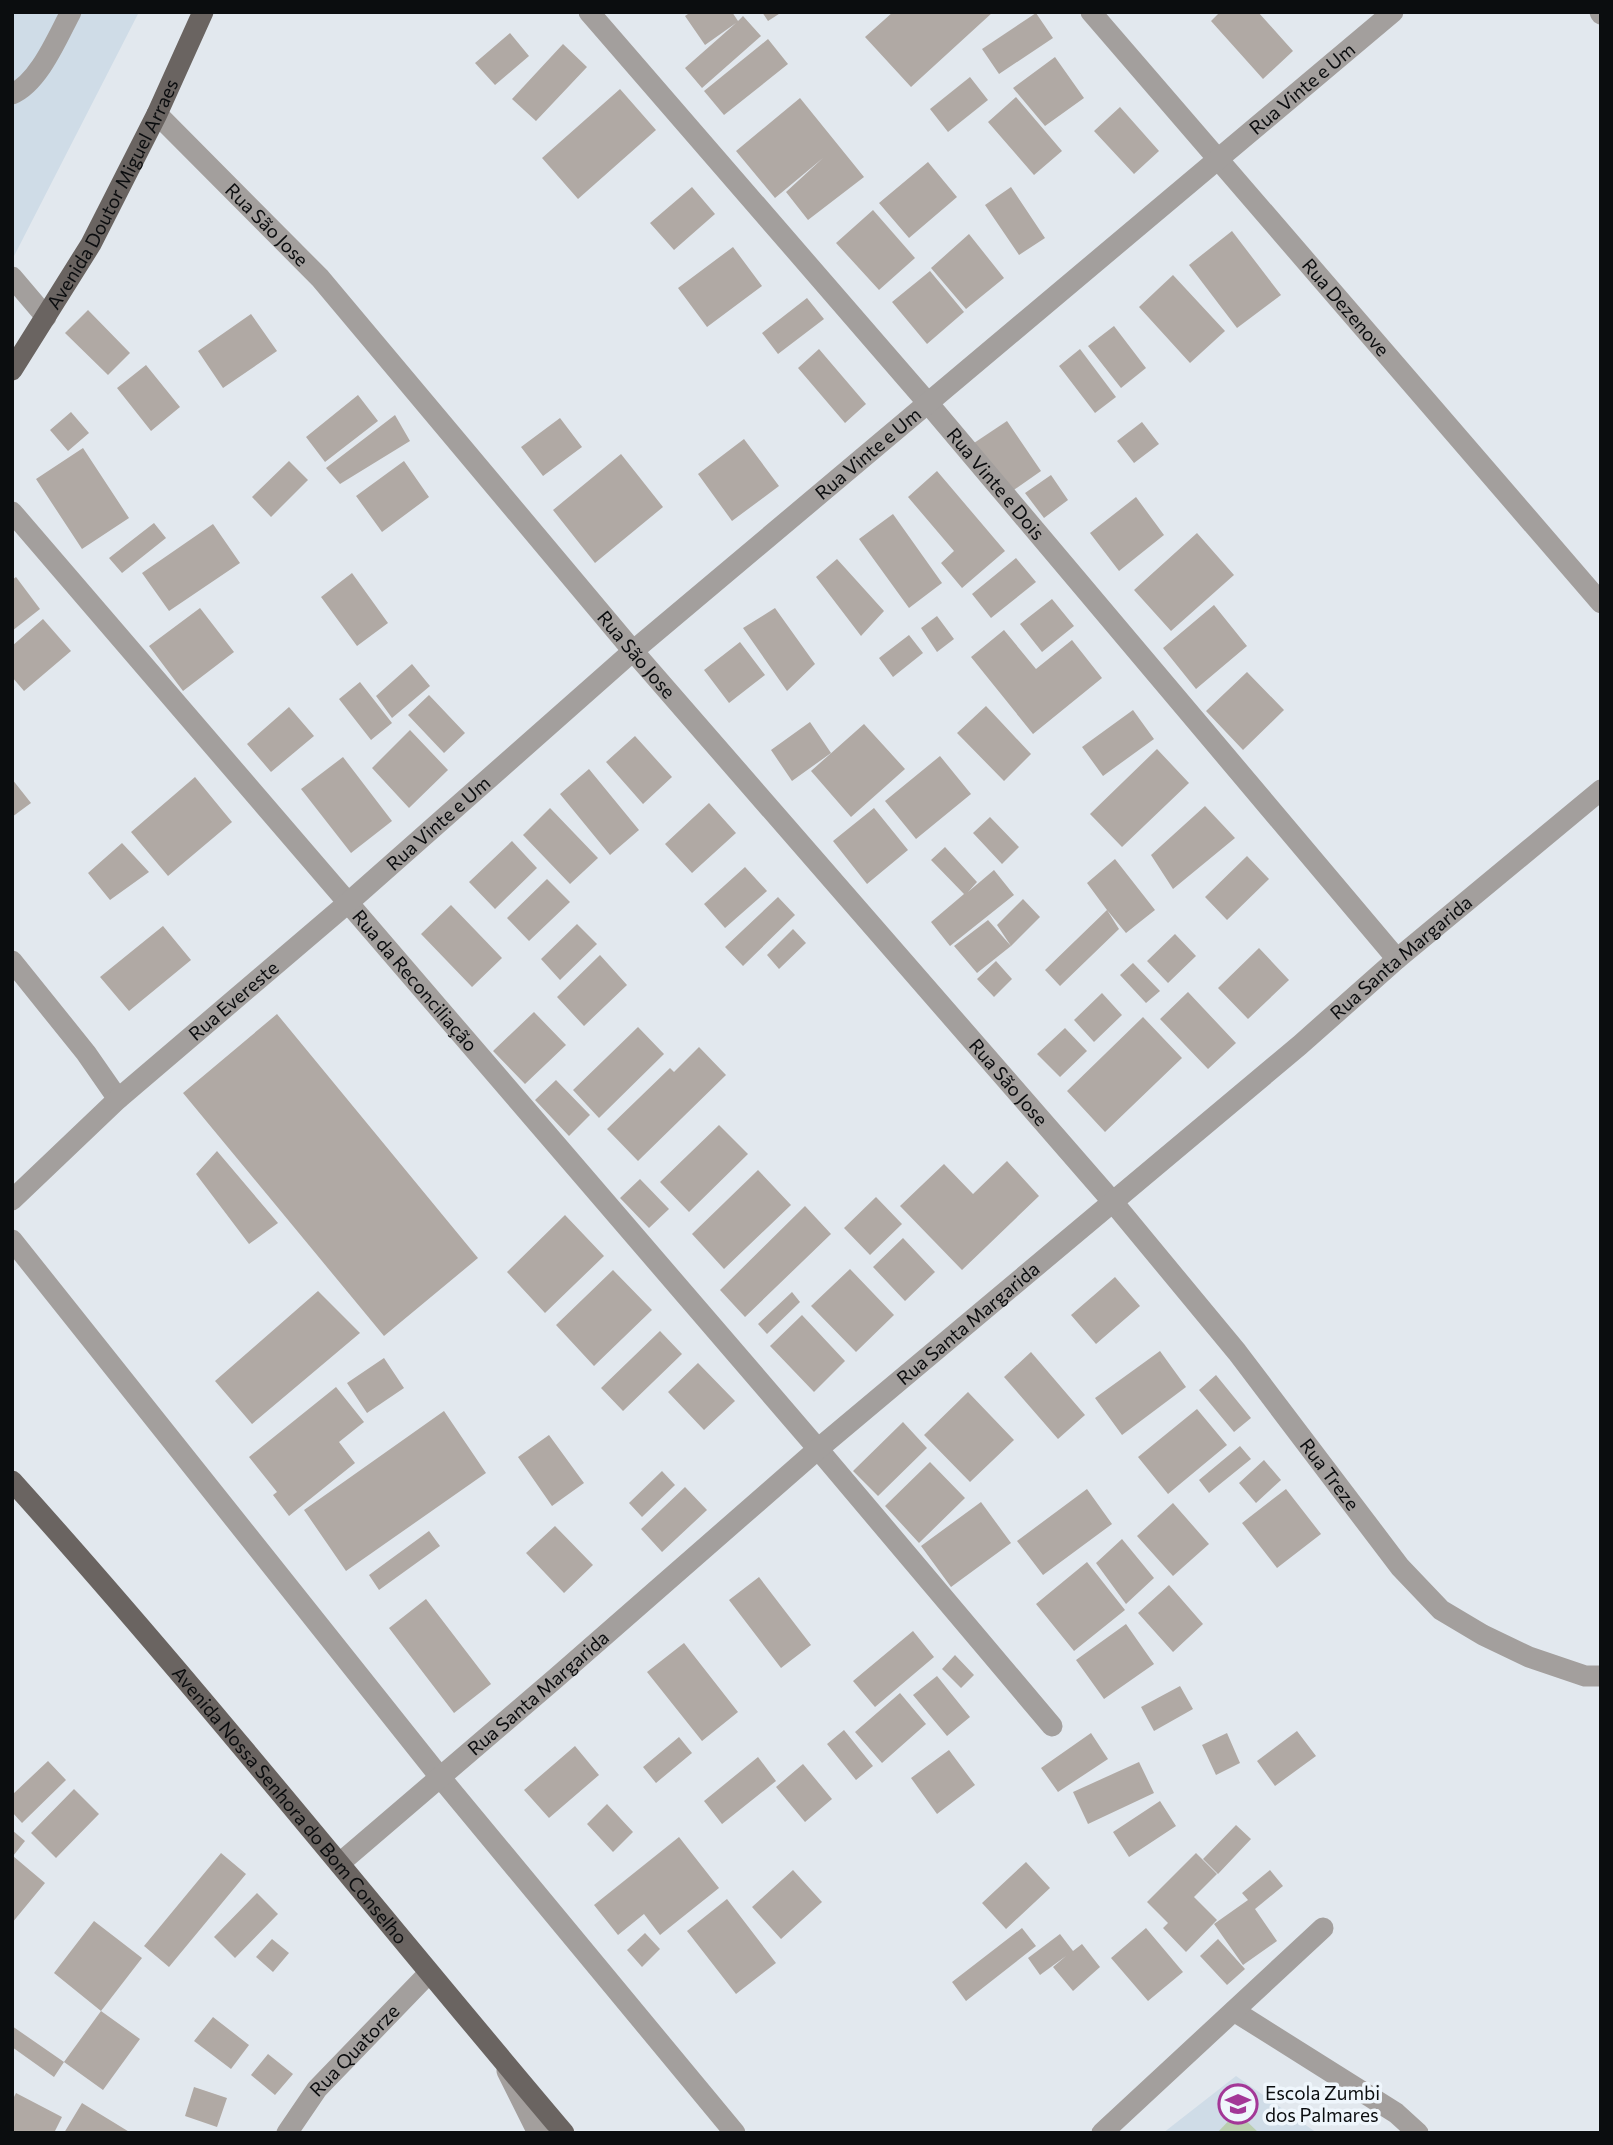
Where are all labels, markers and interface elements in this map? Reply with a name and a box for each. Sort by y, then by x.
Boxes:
street label: Rua Vinte e Um [1244,37,1359,139]
street label: Avenida Doutor Miguel Arraes [41,75,182,313]
street label: Rua São Jose [221,178,314,271]
street label: Rua Dezenove [1298,253,1395,361]
street label: Rua Vinte e Um [810,402,925,504]
street label: Rua Vinte e Dois [943,423,1050,544]
street label: Rua São Jose [593,606,681,703]
street label: Rua Vinte e Um [381,771,495,875]
street label: Rua Santa Margarida [1325,890,1476,1024]
street label: Rua da Reconciliação [348,905,483,1056]
street label: Rua Evereste [183,956,283,1045]
street label: Rua São Jose [965,1034,1053,1130]
street label: Rua Santa Margarida [892,1257,1044,1389]
street label: Rua Treze [1296,1434,1365,1514]
street label: Rua Santa Margarida [462,1625,613,1760]
street label: Avenida Nossa Senhora do Bom Conselho [168,1661,413,1948]
street label: Rua Quatorze [304,1999,404,2101]
place label: Escola Zumbi dos Palmares [1265,2081,1380,2126]
school or university icon: Escola Zumbi dos Palmares [1217,2083,1259,2125]

